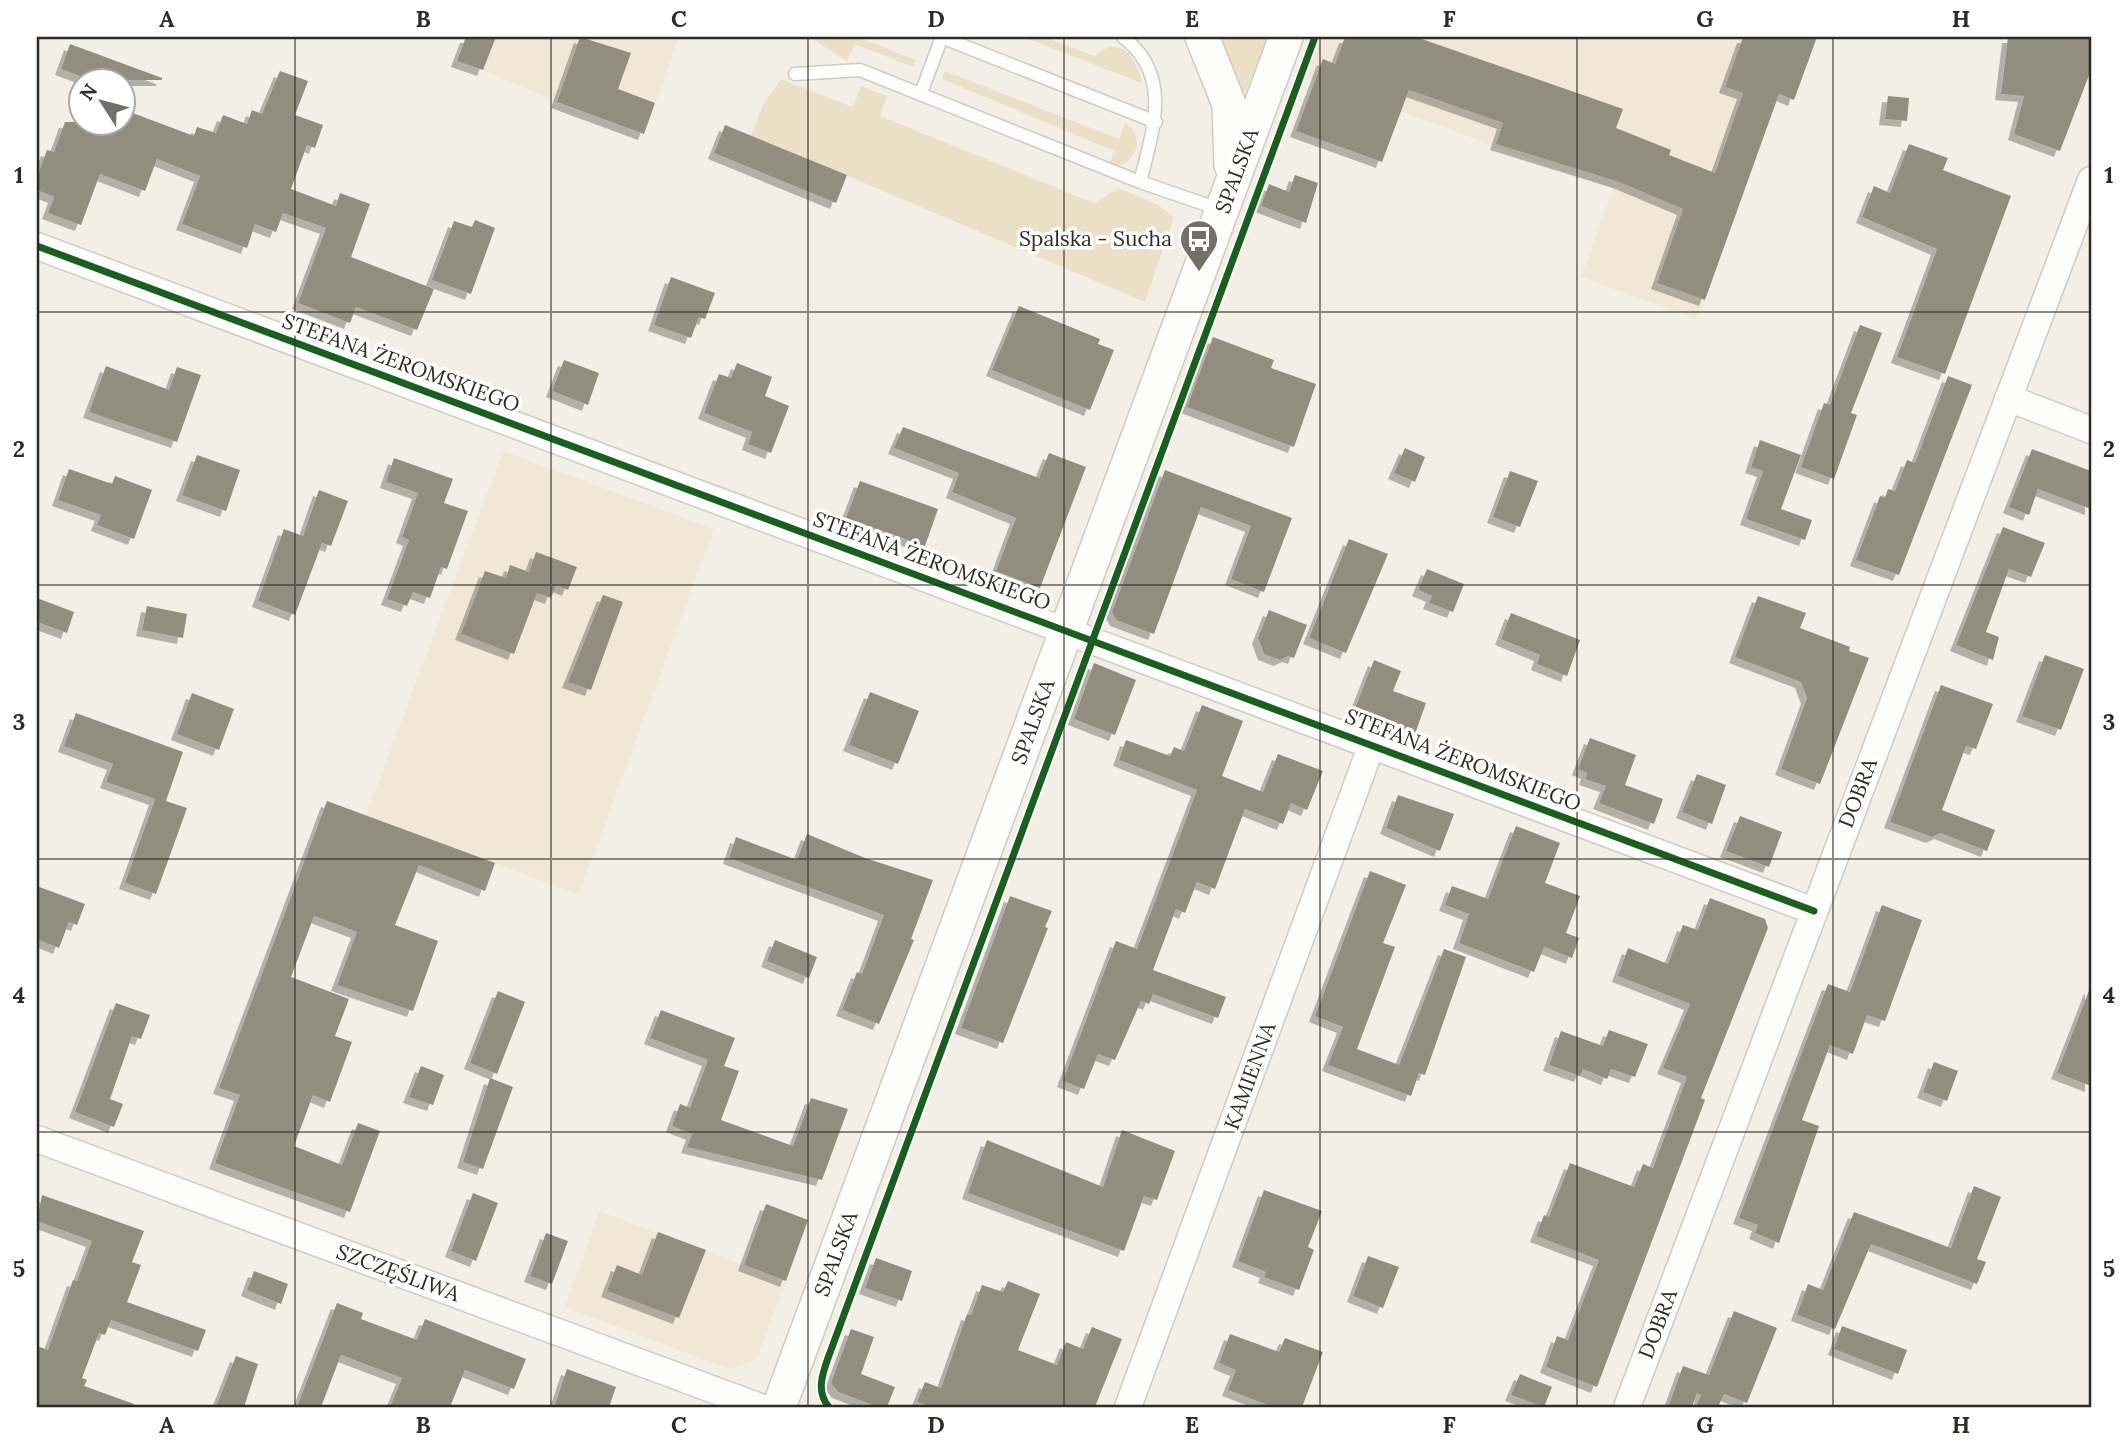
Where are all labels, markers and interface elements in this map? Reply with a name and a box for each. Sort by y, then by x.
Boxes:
text: A [159,4,175,33]
text: B [415,4,431,33]
text: C [671,4,687,33]
text: D [927,4,945,33]
text: E [1185,4,1199,33]
text: F [1442,4,1456,33]
text: G [1696,4,1714,33]
text: H [1952,4,1970,33]
north arrow [66,66,136,136]
text: N [74,79,102,105]
street label: SPALSKA [1209,124,1265,217]
text: 1 [14,160,24,189]
text: 1 [2104,160,2114,189]
bus stop icon: Spalska - Sucha [1178,218,1220,273]
place label: Spalska - Sucha [1019,225,1172,252]
street label: STEFANA ŻEROMSKIEGO [279,307,524,418]
text: 2 [13,434,25,463]
text: 2 [2103,434,2115,463]
street label: STEFANA ŻEROMSKIEGO [810,505,1055,616]
street label: SPALSKA [1005,675,1061,768]
street label: STEFANA ŻEROMSKIEGO [1341,702,1585,817]
text: 3 [13,707,25,736]
text: 3 [2103,707,2115,736]
street label: DOBRA [1832,753,1883,831]
text: 4 [13,980,25,1009]
text: 4 [2103,980,2115,1009]
street label: KAMIENNA [1218,1018,1282,1133]
street label: SPALSKA [808,1207,864,1300]
street label: SZCZĘŚLIWA [333,1238,464,1308]
text: 5 [13,1254,25,1283]
text: 5 [2103,1254,2115,1283]
street label: DOBRA [1632,1284,1683,1362]
text: A [159,1410,175,1439]
text: B [415,1410,431,1439]
text: C [671,1410,687,1439]
text: D [927,1410,945,1439]
text: E [1185,1410,1199,1439]
text: F [1442,1410,1456,1439]
text: G [1696,1410,1714,1439]
text: H [1952,1410,1970,1439]

